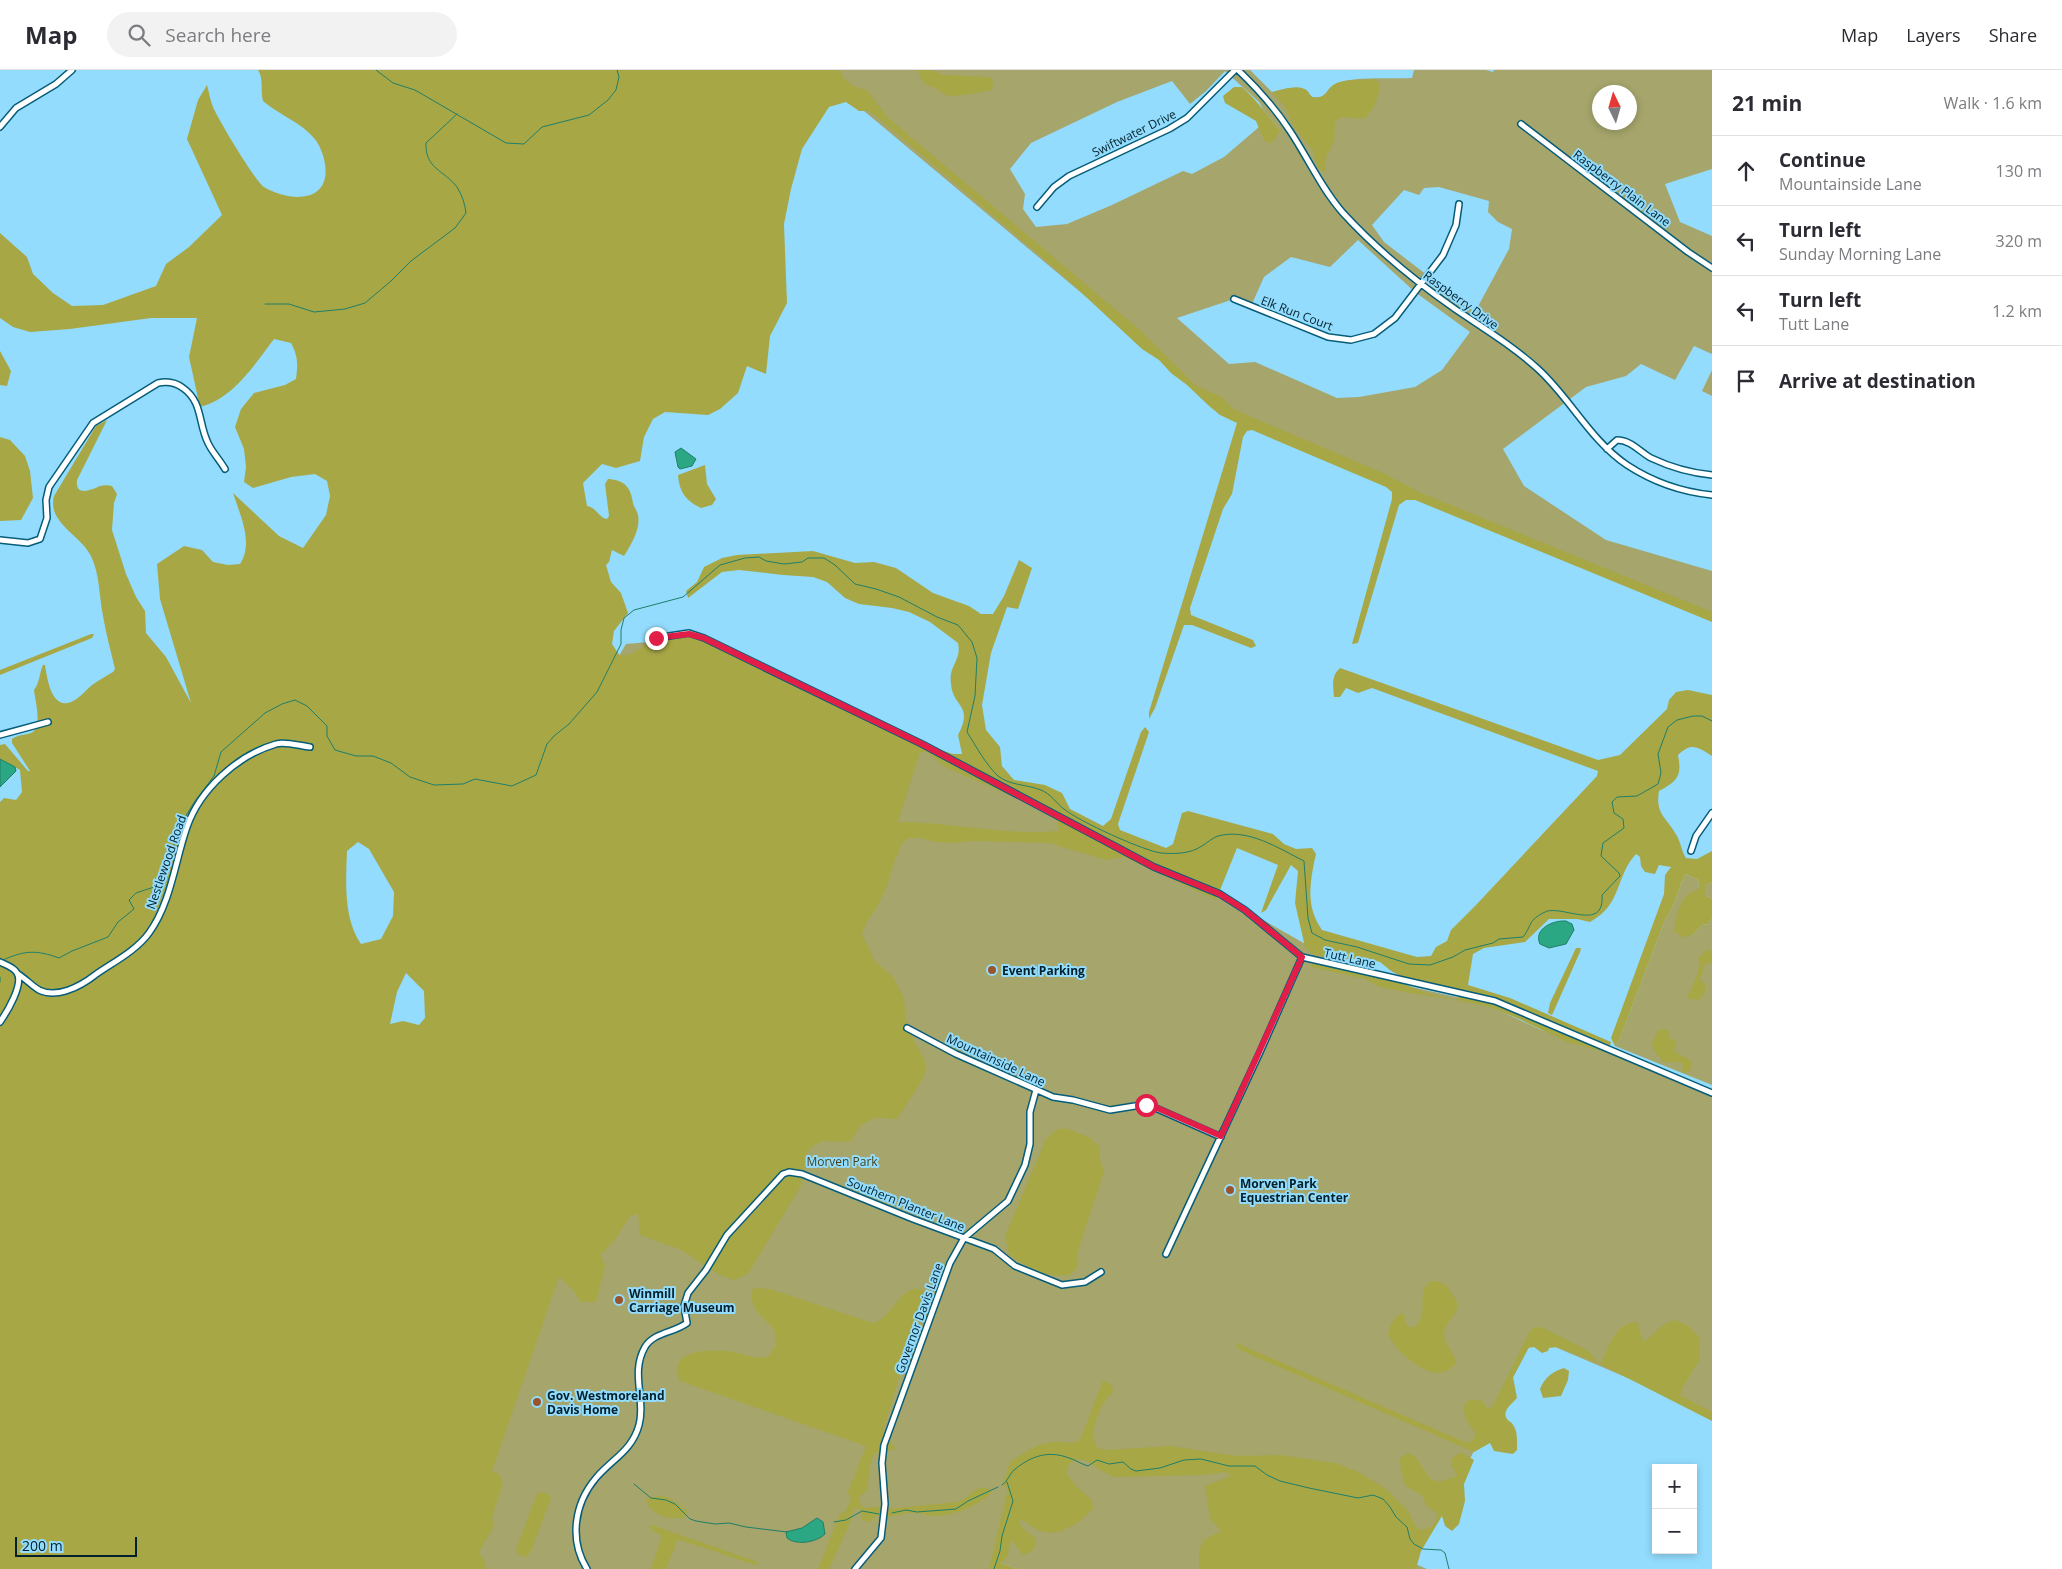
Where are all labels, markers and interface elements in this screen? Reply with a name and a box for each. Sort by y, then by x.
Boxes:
search box [107,12,457,57]
text: Map [25,18,77,51]
icon: search [125,21,153,49]
text: Search here [165,22,271,48]
text: Map [1841,23,1878,47]
text: Layers [1906,23,1961,47]
text: Share [1989,23,2037,47]
north arrow [1592,85,1637,130]
text: 21 min [1732,89,1802,117]
text: Walk · 1.6 km [1944,92,2042,114]
street label: Swiftwater Drive [1089,105,1179,161]
street label: Raspberry Plain Lane [1570,146,1674,230]
text: Continue [1779,147,1866,173]
icon: ahead [1732,157,1760,185]
text: 130 m [1996,160,2042,182]
text: Mountainside Lane [1779,173,1922,195]
text: Turn left [1779,217,1861,243]
icon: left [1732,227,1760,255]
text: 320 m [1996,230,2042,252]
text: Sunday Morning Lane [1779,243,1941,265]
street label: Raspberry Drive [1420,267,1502,333]
text: Turn left [1779,287,1861,313]
street label: Elk Run Court [1259,292,1335,334]
icon: left [1732,297,1760,325]
text: 1.2 km [1992,300,2042,322]
text: Tutt Lane [1779,313,1849,335]
icon: arrive [1732,367,1760,395]
text: Arrive at destination [1779,368,1976,394]
route end [645,627,668,650]
street label: Nestlewood Road [142,813,190,911]
street label: Tutt Lane [1322,944,1378,972]
place label: Event Parking [1002,962,1085,979]
marker: Event Parking [986,964,998,976]
street label: Mountainside Lane [944,1030,1048,1090]
route start [1135,1094,1158,1117]
park label: Morven Park [806,1153,878,1170]
street label: Southern Planter Lane [845,1173,967,1235]
place label: Morven Park Equestrian Center [1240,1175,1349,1206]
marker: Morven Park Equestrian Center [1224,1184,1236,1196]
street label: Governor Davis Lane [891,1260,947,1376]
place label: Winmill Carriage Museum [629,1285,735,1316]
marker: Winmill Carriage Museum [613,1294,625,1306]
place label: Gov. Westmoreland Davis Home [547,1387,665,1418]
marker: Gov. Westmoreland Davis Home [531,1396,543,1408]
map controls [1652,1464,1697,1554]
button: + [1652,1464,1697,1509]
button: − [1652,1509,1697,1554]
scale bar [15,1534,138,1557]
text: 200 m [22,1536,63,1555]

